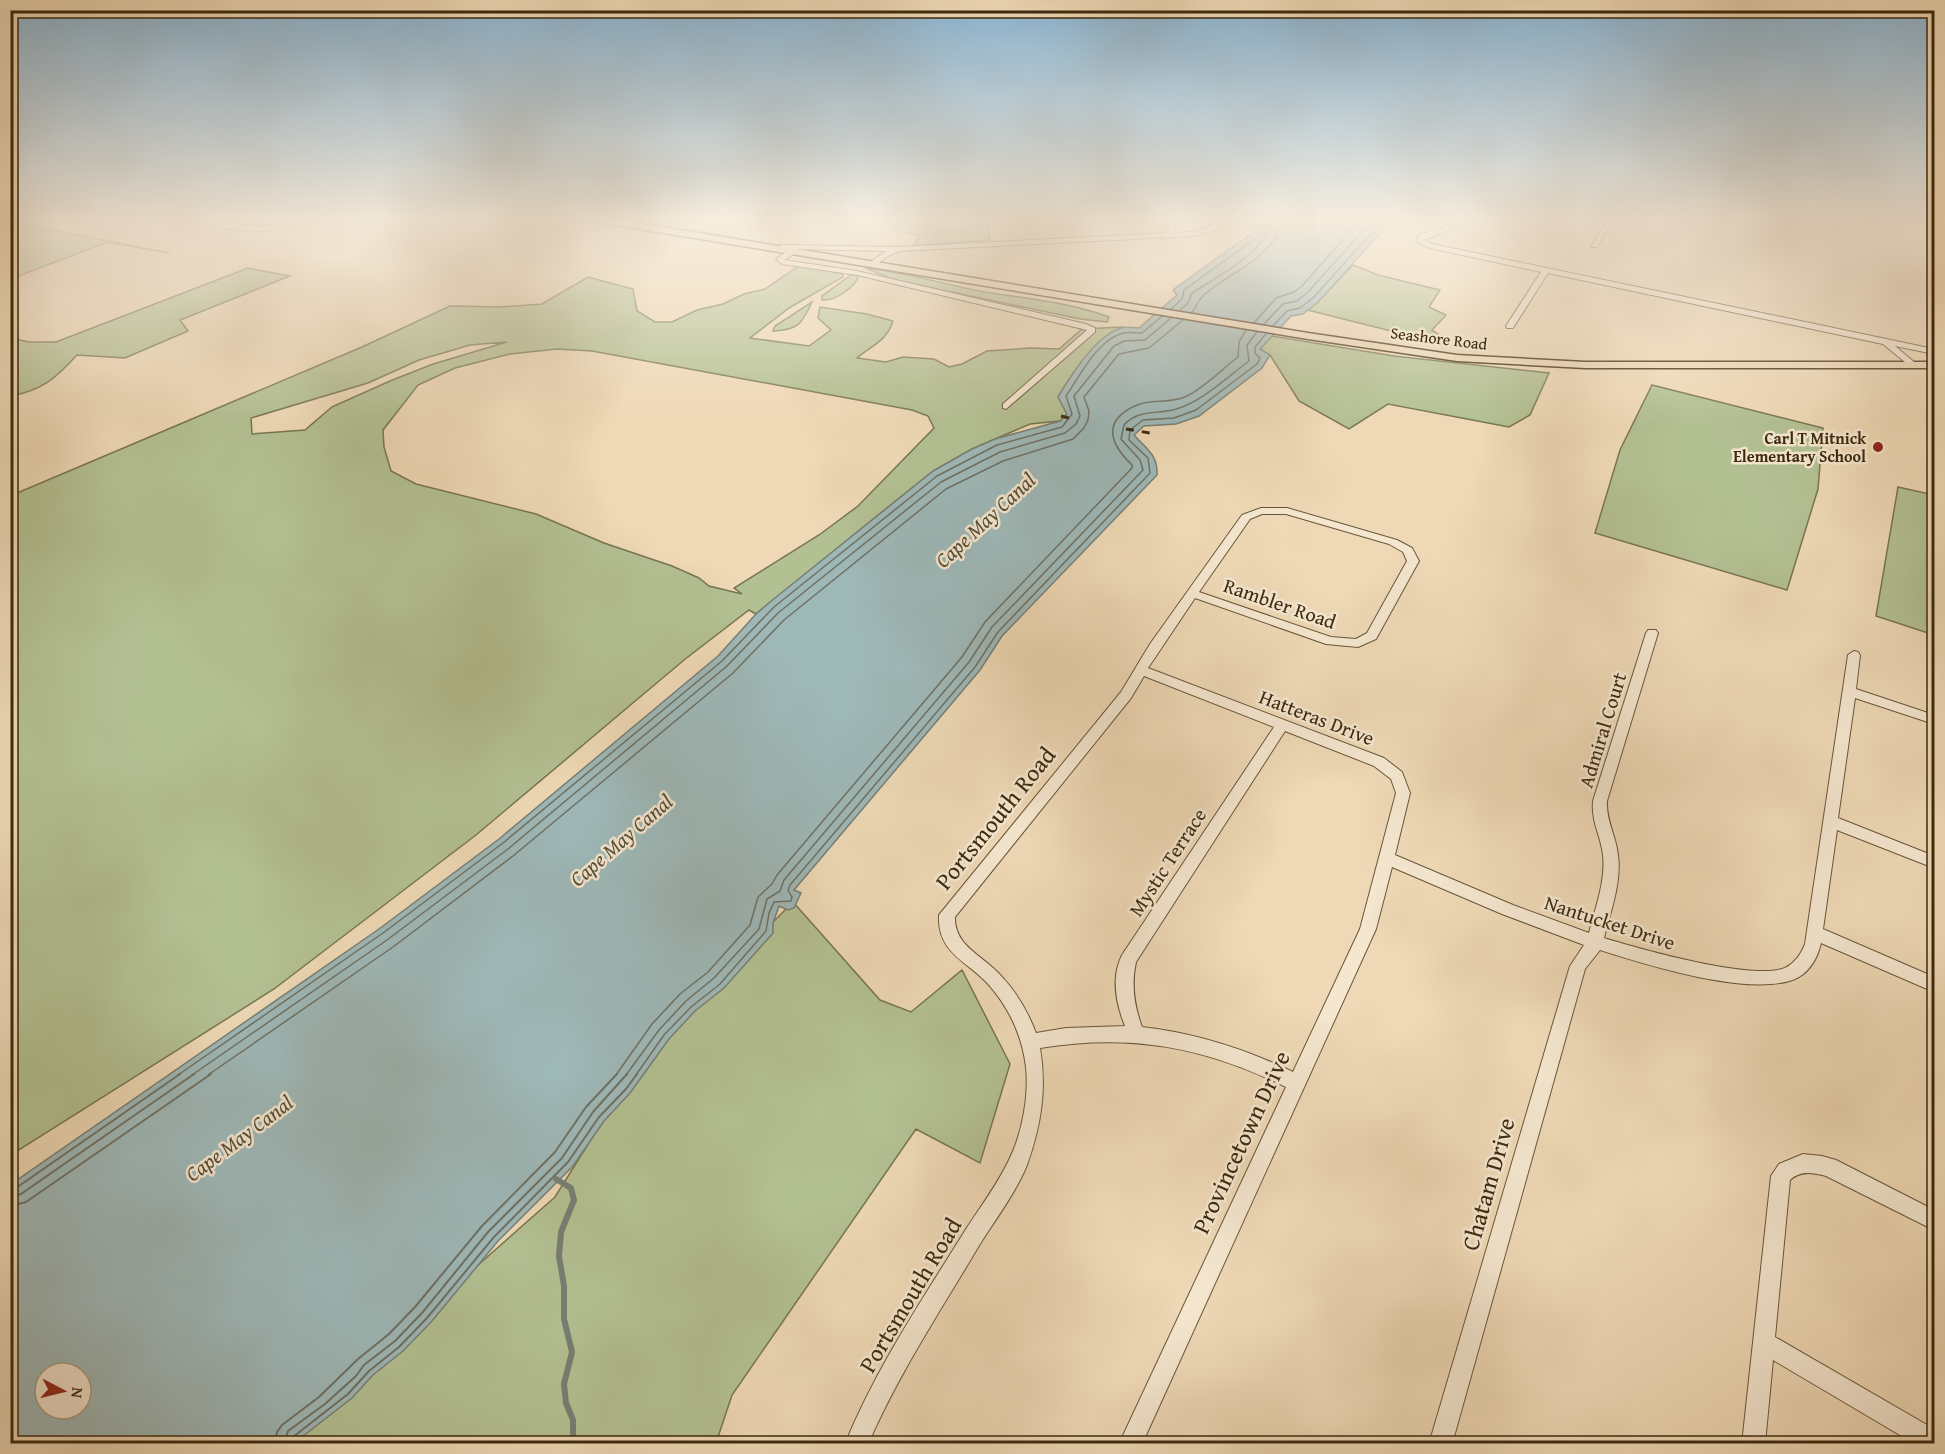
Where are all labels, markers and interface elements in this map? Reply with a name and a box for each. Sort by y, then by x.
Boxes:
street label: Seashore Road [1389,320,1489,356]
place label: Carl T Mitnick Elementary School [1733,426,1867,468]
marker: Carl T Mitnick Elementary School [1871,440,1885,454]
water label: Cape May Canal [928,465,1042,575]
street label: Rambler Road [1220,570,1340,636]
street label: Admiral Court [1571,669,1633,791]
street label: Hatteras Drive [1255,682,1379,752]
street label: Portsmouth Road [926,739,1064,897]
water label: Cape May Canal [563,786,679,894]
street label: Mystic Terrace [1121,802,1213,922]
street label: Nantucket Drive [1541,887,1679,957]
street label: Provincetown Drive [1183,1045,1299,1239]
water label: Cape May Canal [179,1087,299,1189]
street label: Chatam Drive [1452,1114,1524,1254]
street label: Portsmouth Road [850,1211,970,1379]
north arrow [33,1361,93,1421]
text: N [65,1386,90,1400]

